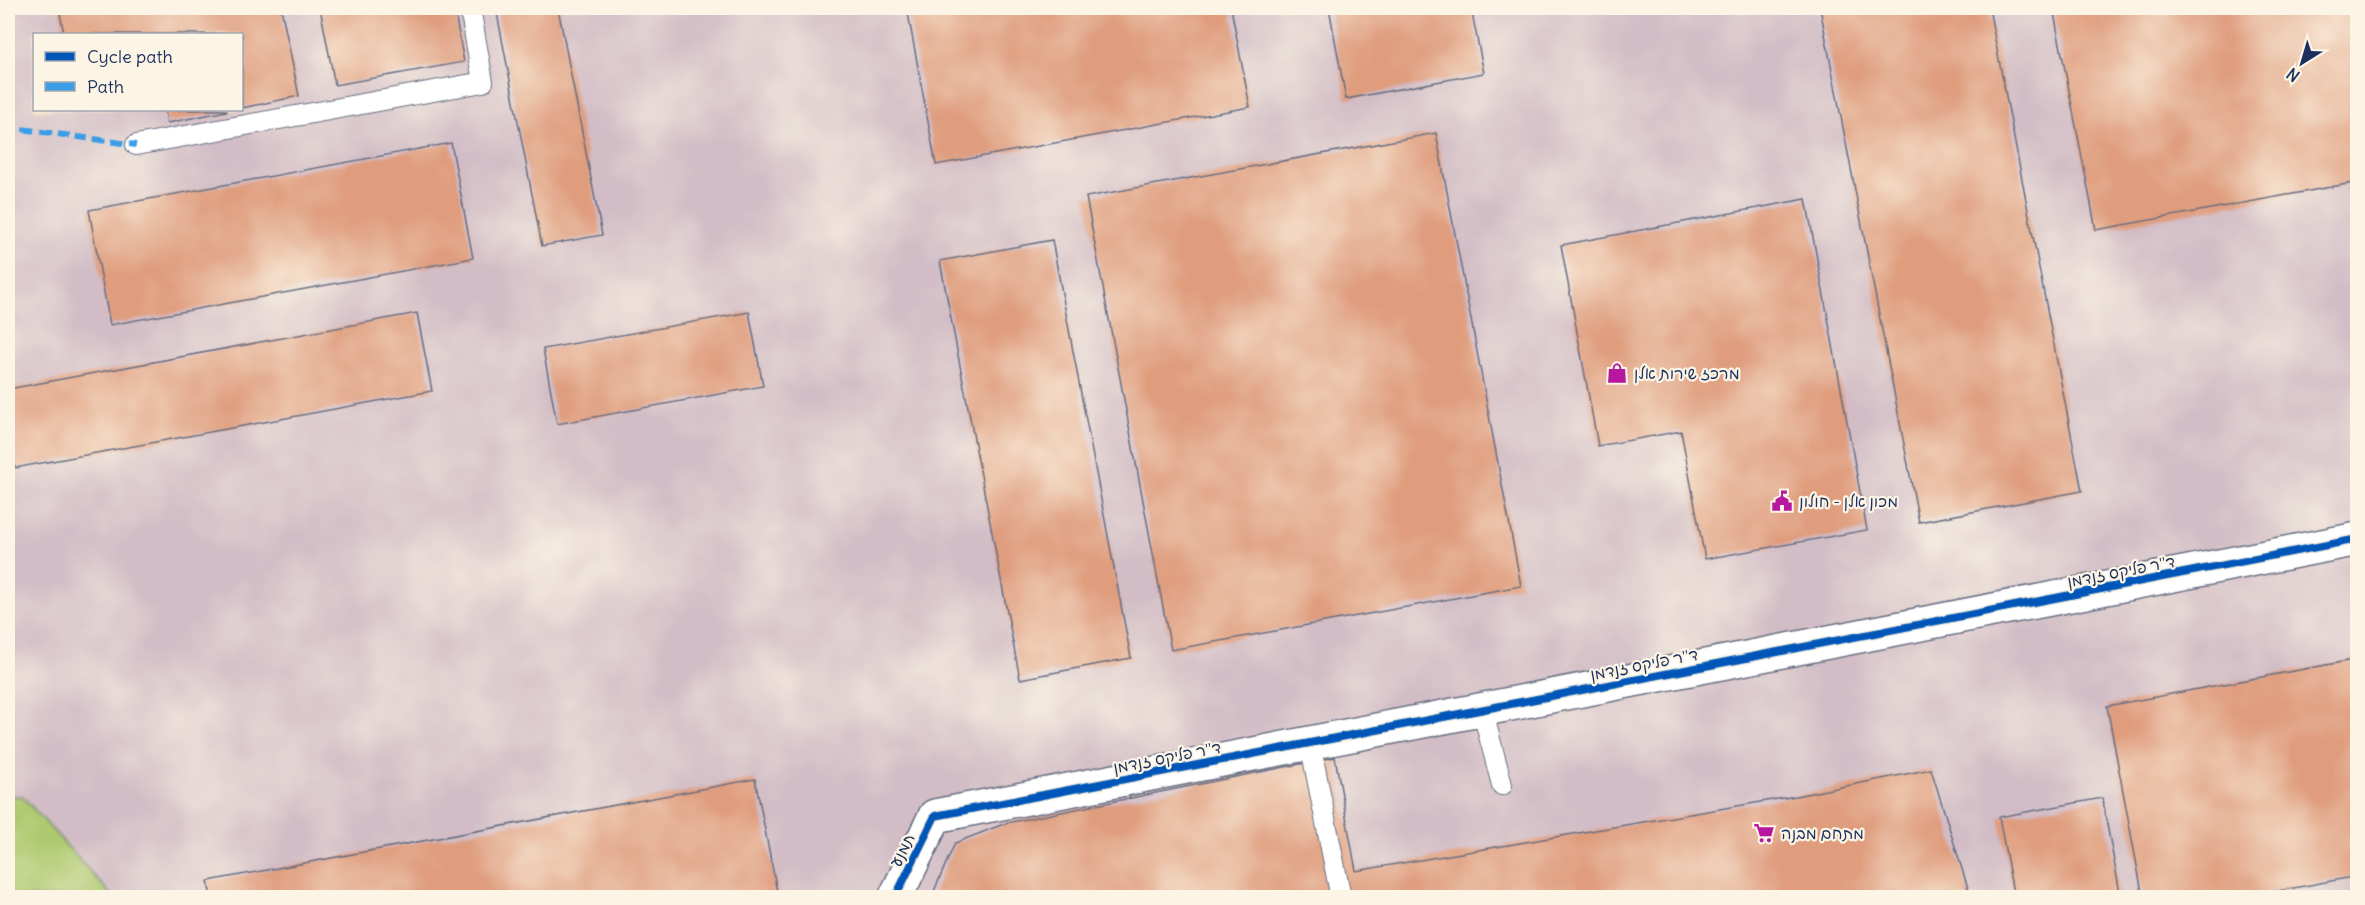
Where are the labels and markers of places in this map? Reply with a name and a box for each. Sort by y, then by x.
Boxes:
shop icon: מרכז שירות אלן [1605,361,1629,385]
place label: מרכז שירות אלן [1634,363,1740,384]
public building icon: מכון אלן - חולון [1770,489,1794,513]
place label: מכון אלן - חולון [1799,491,1898,512]
supermarket icon: מתחם מבנה [1752,821,1776,845]
place label: מתחם מבנה [1781,823,1864,843]

